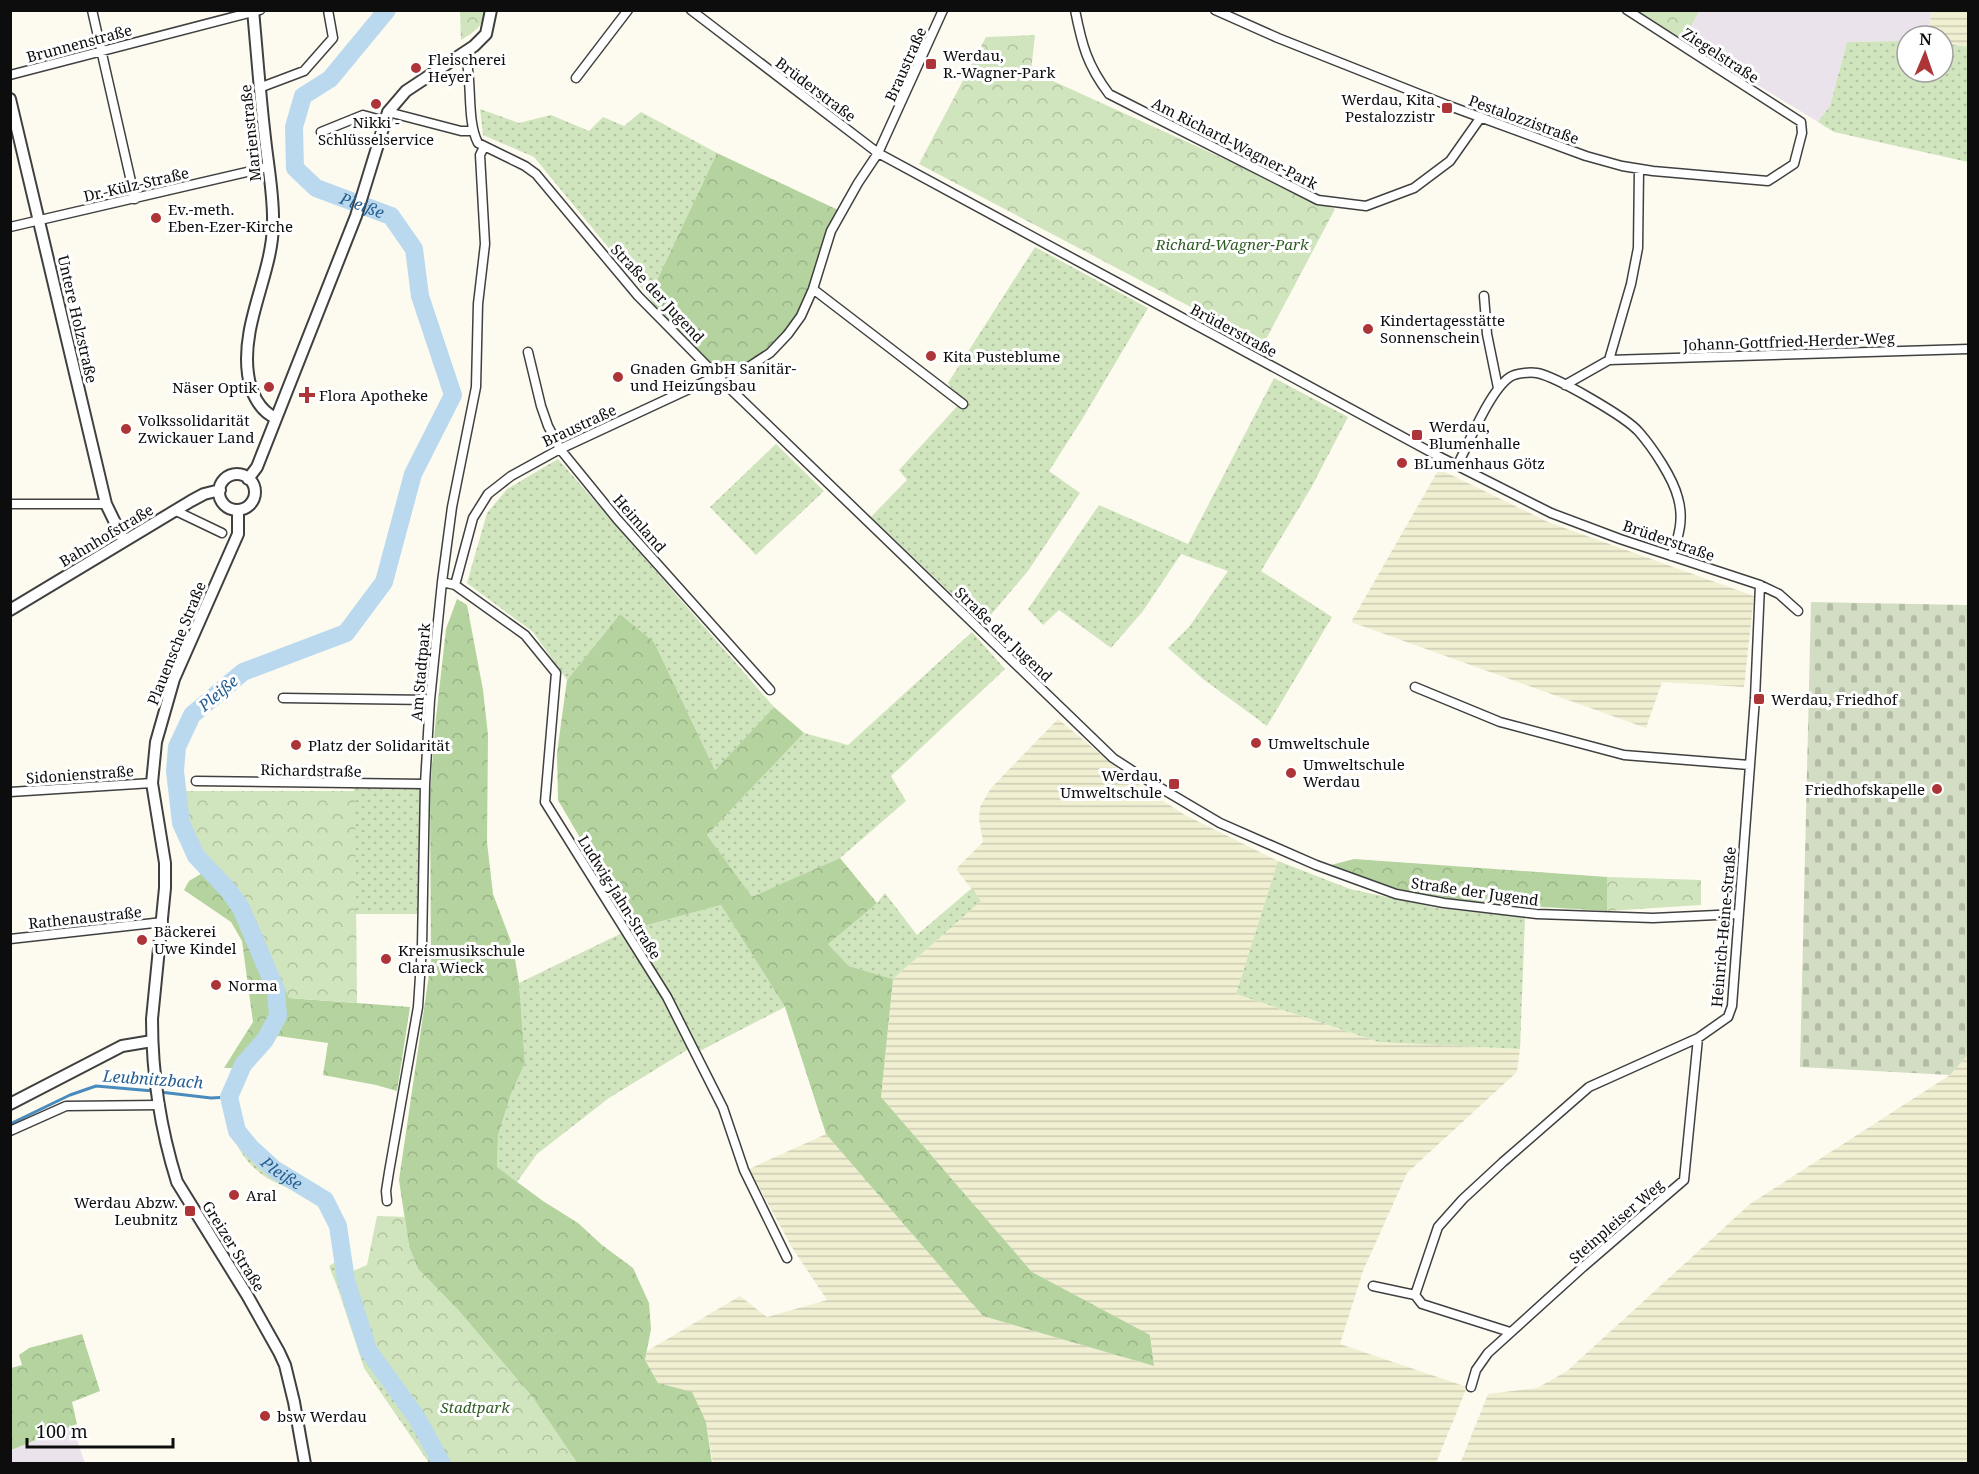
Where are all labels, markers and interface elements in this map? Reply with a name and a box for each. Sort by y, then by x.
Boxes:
street label: Brunnenstraße [24,19,134,67]
street label: Ziegelstraße [1679,23,1763,87]
street label: Braustraße [880,24,930,104]
north arrow [1895,24,1955,84]
text: N [1919,28,1933,50]
place label: Werdau, R.-Wagner-Park [943,45,1055,82]
place label: Fleischerei Heyer [428,49,506,86]
street label: Brüderstraße [772,52,860,126]
marker: Werdau, R.-Wagner-Park [924,57,938,71]
marker: Fleischerei Heyer [409,61,423,75]
street label: Marienstraße [235,84,265,182]
place label: Werdau, Kita Pestalozzistr [1341,89,1435,126]
street label: Pestalozzistraße [1466,90,1582,148]
street label: Am Richard-Wagner-Park [1149,92,1321,194]
marker: Nikki - Schlüsselservice [369,97,383,111]
marker: Werdau, Kita Pestalozzistr [1440,101,1454,115]
place label: Nikki - Schlüsselservice [318,112,434,149]
street label: Dr.-Külz-Straße [81,162,191,206]
water label: Pleiße [336,187,387,224]
place label: Ev.-meth. Eben-Ezer-Kirche [168,199,293,236]
marker: Ev.-meth. Eben-Ezer-Kirche [149,211,163,225]
park label: Richard-Wagner-Park [1154,234,1309,254]
street label: Straße der Jugend [607,239,709,347]
street label: Untere Holzstraße [54,253,102,385]
street label: Brüderstraße [1187,299,1281,361]
place label: Kindertagesstätte Sonnenschein [1380,310,1505,347]
marker: Kindertagesstätte Sonnenschein [1361,322,1375,336]
street label: Johann-Gottfried-Herder-Weg [1682,327,1895,355]
place label: Kita Pusteblume [943,346,1060,366]
marker: Kita Pusteblume [924,349,938,363]
place label: Gnaden GmbH Sanitär- und Heizungsbau [630,358,796,395]
marker: Gnaden GmbH Sanitär- und Heizungsbau [611,370,625,384]
place label: Näser Optik [172,377,257,397]
marker: Näser Optik [262,380,276,394]
place label: Flora Apotheke [319,385,428,405]
marker: Flora Apotheke [300,388,314,402]
street label: Braustraße [539,399,619,451]
place label: Volkssolidarität Zwickauer Land [138,410,254,447]
place label: Werdau, Blumenhalle [1429,416,1520,453]
marker: Volkssolidarität Zwickauer Land [119,422,133,436]
marker: Werdau, Blumenhalle [1410,428,1424,442]
place label: BLumenhaus Götz [1414,453,1545,473]
marker: BLumenhaus Götz [1395,456,1409,470]
street label: Heimland [609,490,671,556]
street label: Bahnhofstraße [55,499,157,571]
street label: Brüderstraße [1621,515,1717,565]
street label: Plauensche Straße [142,578,210,708]
street label: Straße der Jugend [951,582,1057,686]
street label: Am Stadtpark [406,622,434,722]
water label: Pleiße [193,670,243,717]
place label: Werdau, Friedhof [1771,689,1899,709]
marker: Werdau, Friedhof [1752,692,1766,706]
place label: Umweltschule [1268,733,1370,753]
place label: Platz der Solidarität [308,735,450,755]
marker: Umweltschule [1249,736,1263,750]
marker: Platz der Solidarität [289,738,303,752]
place label: Umweltschule Werdau [1303,754,1405,791]
street label: Richardstraße [260,759,362,781]
street label: Sidonienstraße [25,760,135,788]
place label: Werdau, Umweltschule [1060,765,1162,802]
marker: Umweltschule Werdau [1284,766,1298,780]
marker: Werdau, Umweltschule [1167,777,1181,791]
place label: Friedhofskapelle [1805,779,1925,799]
marker: Friedhofskapelle [1930,782,1944,796]
street label: Ludwig-Jahn-Straße [574,831,666,963]
street label: Heinrich-Heine-Straße [1706,846,1740,1008]
street label: Straße der Jugend [1410,872,1540,910]
street label: Rathenaustraße [27,901,143,933]
place label: Bäckerei Uwe Kindel [154,921,237,958]
marker: Bäckerei Uwe Kindel [135,933,149,947]
place label: Kreismusikschule Clara Wieck [398,940,525,977]
marker: Kreismusikschule Clara Wieck [379,952,393,966]
place label: Norma [228,975,278,995]
marker: Norma [209,978,223,992]
water label: Leubnitzbach [101,1064,204,1094]
water label: Pleiße [255,1151,307,1195]
street label: Steinpleiser Weg [1564,1174,1668,1268]
place label: Aral [246,1185,277,1205]
marker: Aral [227,1188,241,1202]
place label: Werdau Abzw. Leubnitz [74,1192,178,1229]
street label: Greizer Straße [198,1197,270,1295]
marker: Werdau Abzw. Leubnitz [183,1204,197,1218]
park label: Stadtpark [440,1397,510,1417]
place label: bsw Werdau [277,1406,367,1426]
marker: bsw Werdau [258,1409,272,1423]
scale bar [27,1411,172,1449]
text: 100 m [36,1419,88,1443]

